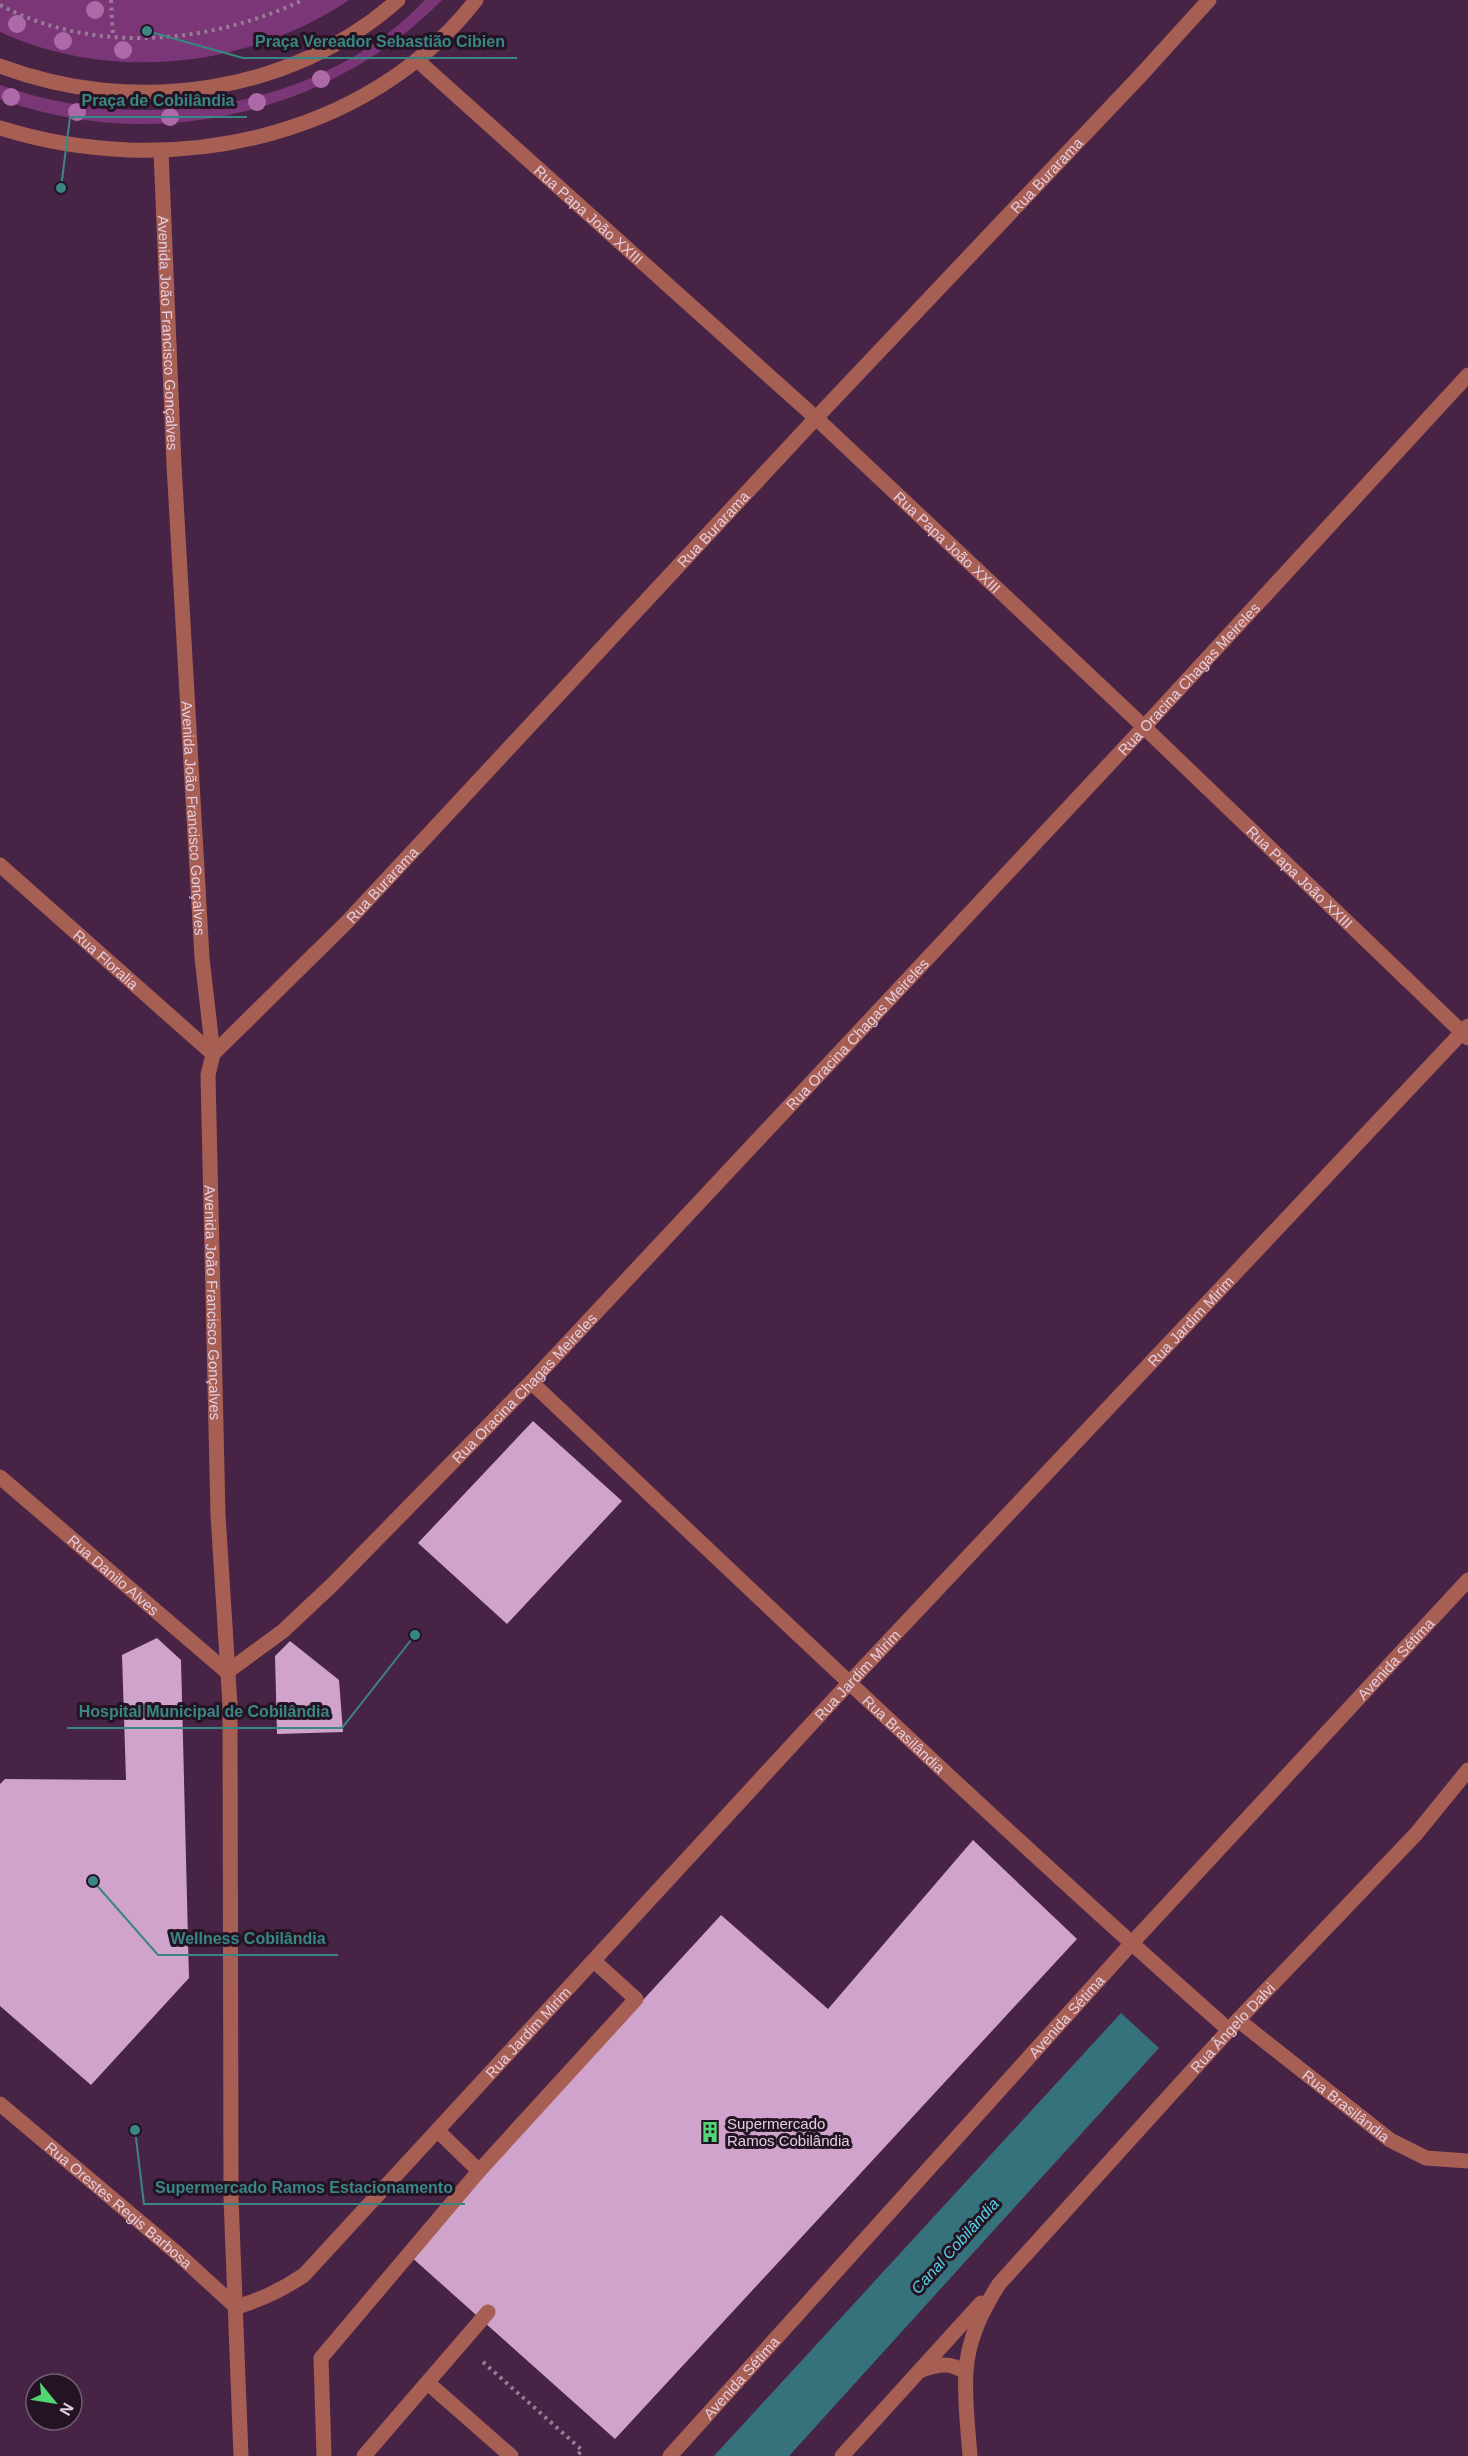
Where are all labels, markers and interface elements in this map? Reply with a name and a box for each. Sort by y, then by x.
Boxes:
callout: Praça Vereador Sebastião Cibien [243,24,517,58]
text: Praça Vereador Sebastião Cibien [255,33,505,50]
callout: Praça de Cobilândia [70,83,247,117]
text: Praça de Cobilândia [82,92,235,109]
street label: Rua Burarama [1006,133,1086,216]
street label: Rua Papa João XXIII [531,161,647,267]
street label: Avenida João Francisco Gonçalves [155,215,182,451]
street label: Rua Burarama [673,487,753,570]
street label: Rua Papa João XXIII [891,488,1005,596]
street label: Rua Oracina Chagas Meireles [1114,599,1263,758]
street label: Avenida João Francisco Gonçalves [179,700,209,936]
street label: Rua Papa João XXIII [1244,822,1357,931]
street label: Rua Burarama [342,843,422,926]
street label: Rua Floralia [70,926,143,993]
street label: Rua Oracina Chagas Meireles [782,955,932,1113]
street label: Avenida João Francisco Gonçalves [202,1185,224,1420]
street label: Rua Jardim Mirim [1144,1272,1237,1370]
street label: Rua Oracina Chagas Meireles [448,1309,600,1466]
street label: Rua Danilo Alves [65,1531,163,1618]
street label: Avenida Sétima [1353,1614,1438,1703]
street label: Rua Jardim Mirim [811,1626,903,1724]
street label: Rua Brasilândia [860,1692,949,1777]
callout: Hospital Municipal de Cobilândia [67,1694,342,1728]
text: Hospital Municipal de Cobilândia [79,1703,329,1720]
callout: Wellness Cobilândia [158,1921,338,1955]
text: Wellness Cobilândia [170,1930,326,1947]
street label: Avenida Sétima [1025,1971,1108,2061]
street label: Rua Ângelo Dalvi [1187,1979,1278,2076]
street label: Rua Jardim Mirim [482,1983,574,2081]
street label: Rua Brasilândia [1299,2066,1394,2145]
place label: Supermercado Ramos Cobilândia [727,2115,850,2149]
building icon: Supermercado Ramos Cobilândia [698,2120,722,2144]
street label: Rua Orestes Regis Barbosa [42,2138,197,2272]
callout: Supermercado Ramos Estacionamento [144,2170,465,2204]
text: Supermercado Ramos Estacionamento [155,2179,453,2196]
water label: Canal Cobilândia [908,2195,1002,2297]
street label: Avenida Sétima [700,2332,783,2422]
north arrow [24,2372,84,2432]
text: N [56,2400,77,2419]

